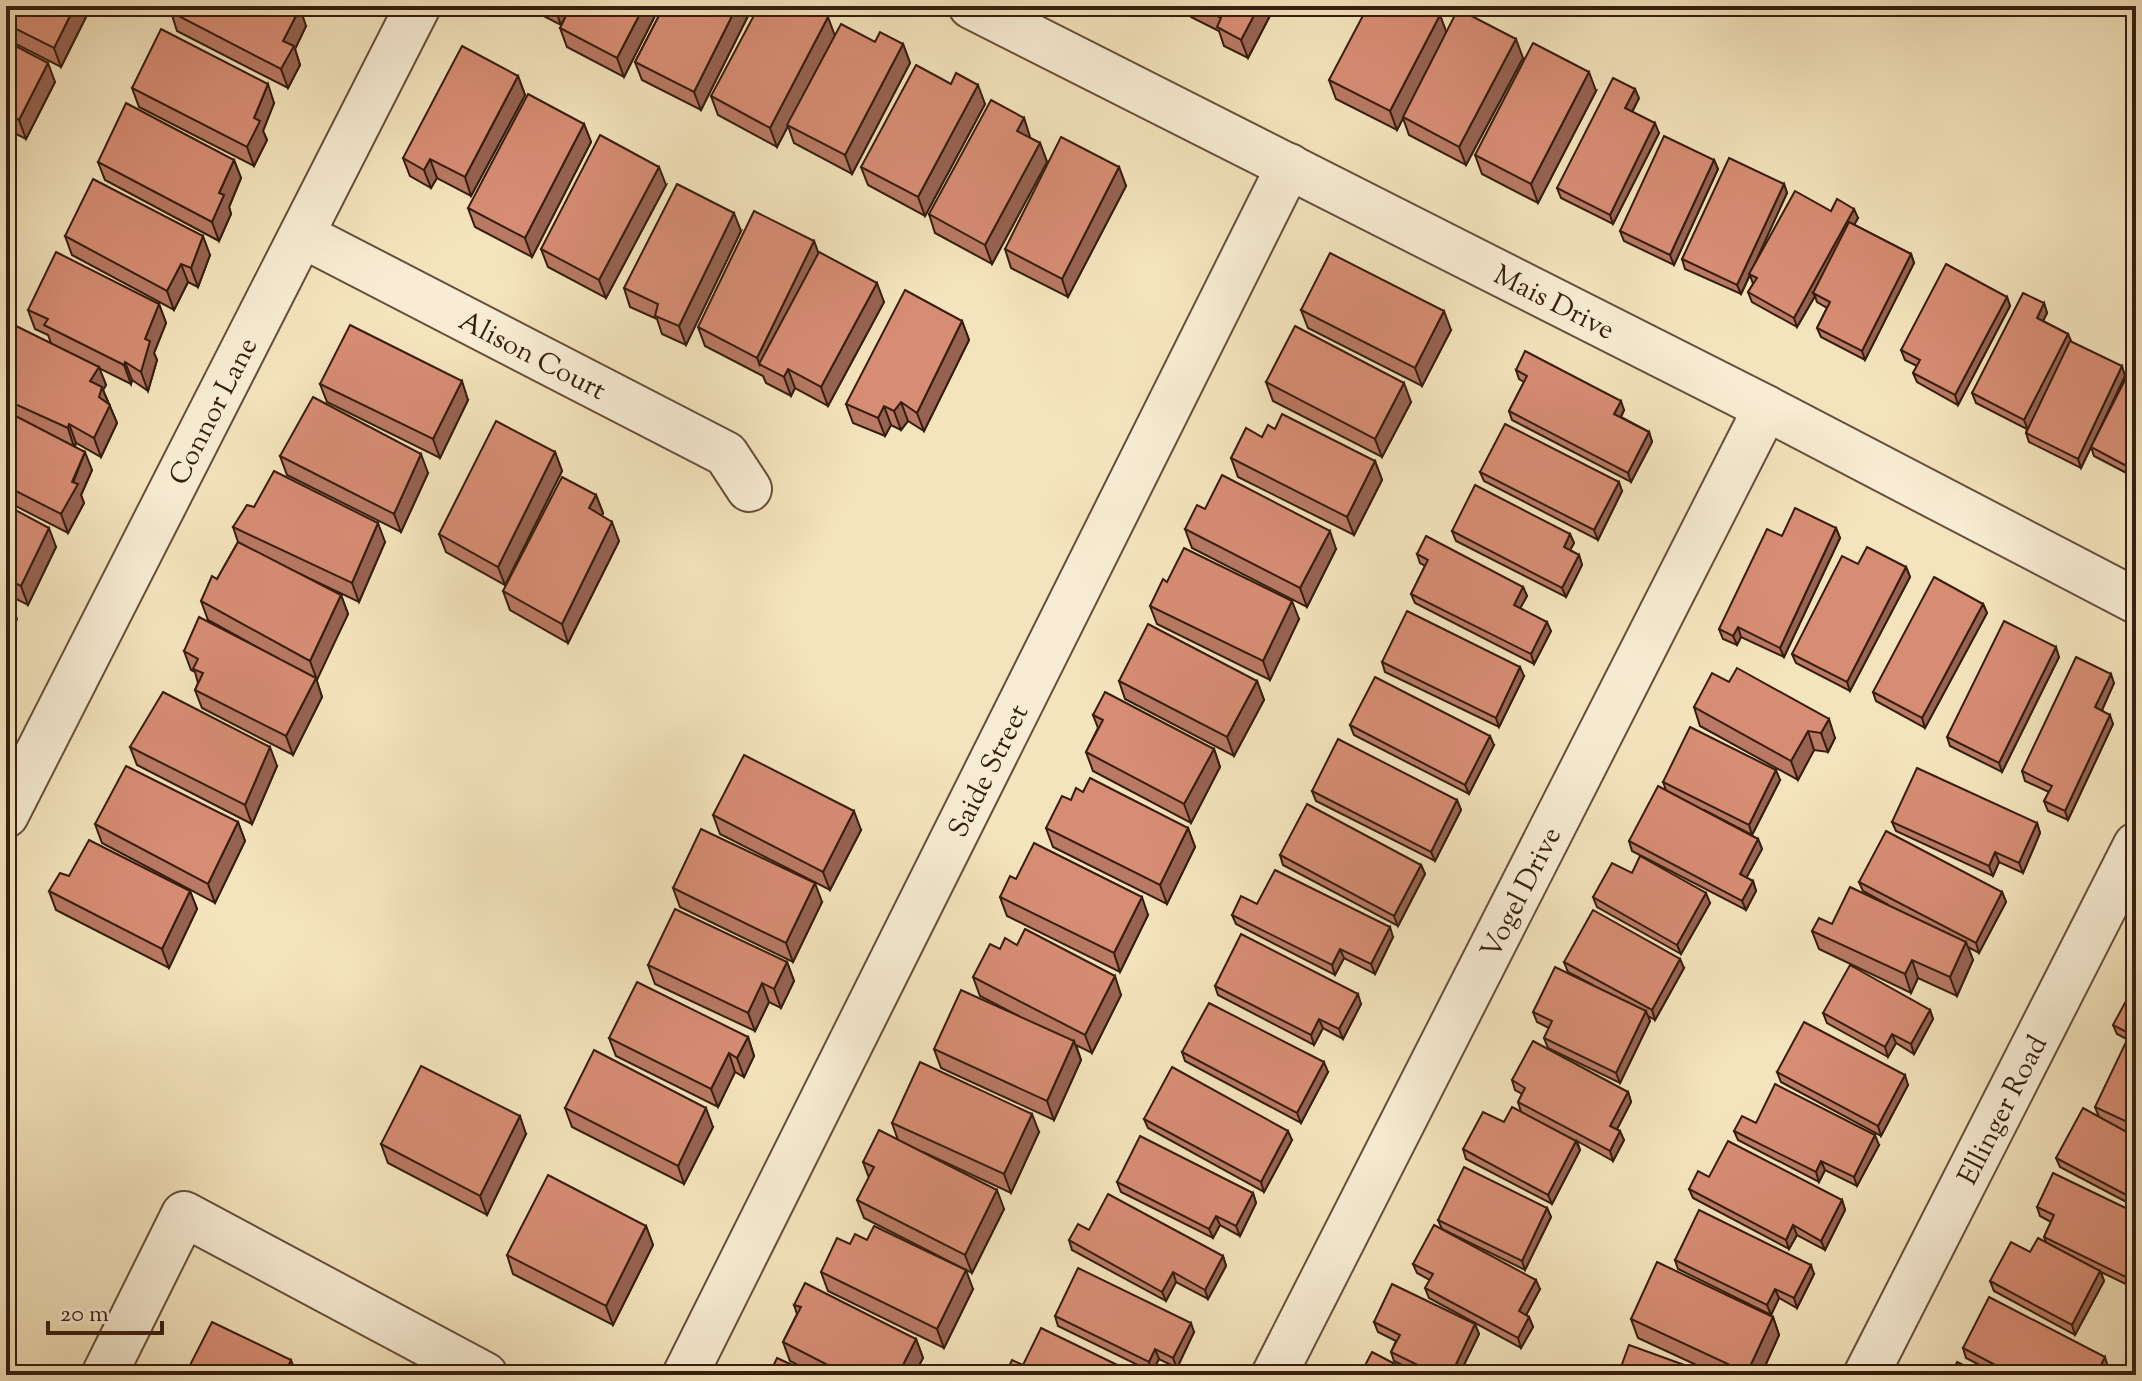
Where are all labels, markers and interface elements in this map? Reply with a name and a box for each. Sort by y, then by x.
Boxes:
street label: Mais Drive [1486,256,1621,351]
street label: Alison Court [451,302,613,412]
street label: Connor Lane [160,331,269,493]
street label: Saide Street [940,698,1040,845]
street label: Vogel Drive [1472,821,1573,966]
street label: Ellinger Road [1949,1029,2059,1192]
scale bar [48,1285,162,1335]
text: 20 m [60,1298,109,1332]

